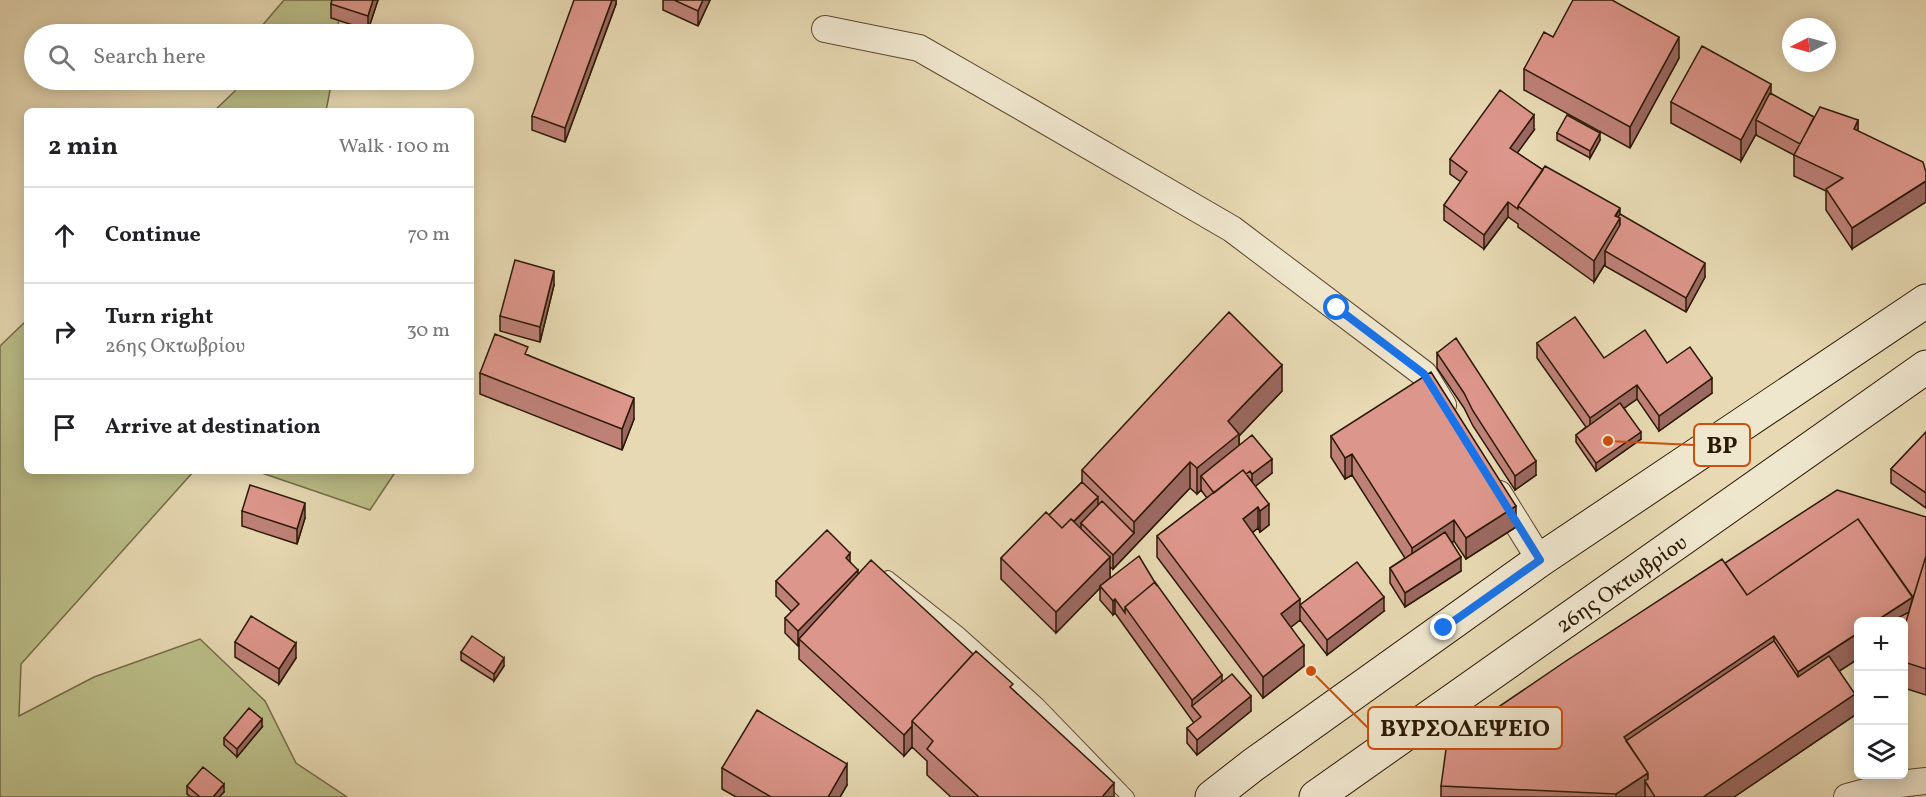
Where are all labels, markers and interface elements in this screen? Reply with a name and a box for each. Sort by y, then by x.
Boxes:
north arrow [1782,18,1836,72]
search box [24,24,474,90]
icon: search [45,41,78,74]
text: Search here [93,42,206,73]
text: 2 min [48,129,118,165]
text: Walk · 100 m [339,133,450,161]
icon: ahead [48,219,81,252]
text: Continue [105,220,201,251]
text: 70 m [407,221,450,249]
route start [1323,294,1349,320]
text: Turn right [105,302,213,333]
icon: right [48,315,81,348]
text: 30 m [406,317,450,345]
text: 26ης Οκτωβρίου [105,333,245,361]
icon: arrive [48,411,81,444]
text: Arrive at destination [105,412,321,443]
callout: BP [1694,424,1750,466]
text: BP [1706,430,1738,464]
street label: 26ης Οκτωβρίου [1550,528,1694,642]
route end [1430,614,1456,640]
map controls [1854,617,1908,779]
button: + [1854,617,1908,671]
button: − [1854,671,1908,725]
callout: ΒΥΡΣΟΔΕΨΕΙΟ [1368,707,1562,749]
text: ΒΥΡΣΟΔΕΨΕΙΟ [1380,713,1550,747]
button: layers [1854,725,1908,779]

